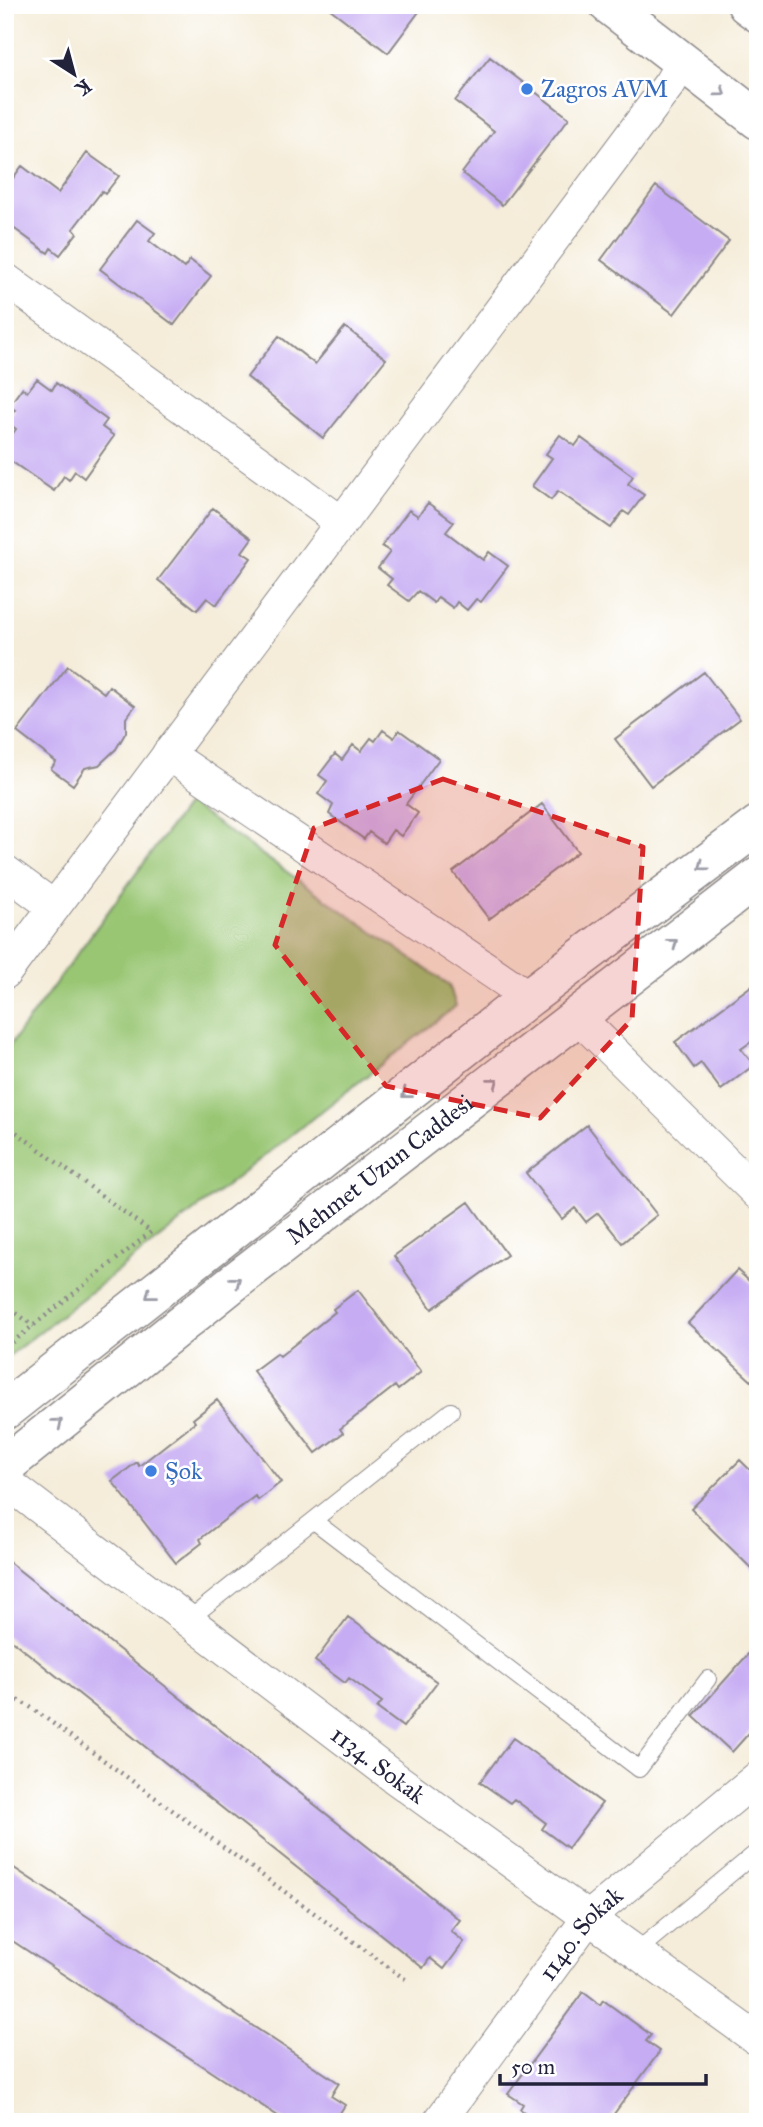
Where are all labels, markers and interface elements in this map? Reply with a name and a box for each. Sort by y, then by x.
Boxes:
north arrow [38,38,108,108]
text: K [70,74,96,102]
place label: Zagros AVM [541,74,668,104]
marker: Zagros AVM [519,81,535,97]
one-way arrow [714,83,726,96]
one-way arrow [698,858,711,870]
one-way arrow [666,938,678,951]
one-way arrow [486,1078,498,1091]
one-way arrow [402,1086,414,1099]
street label: Mehmet Uzun Caddesi [280,1088,479,1251]
one-way arrow [228,1276,240,1289]
one-way arrow [146,1287,158,1300]
one-way arrow [51,1419,63,1432]
place label: Şok [165,1456,203,1486]
marker: Şok [143,1463,159,1479]
street label: 1134. Sokak [325,1720,432,1811]
street label: 1140. Sokak [532,1880,630,1987]
scale bar [500,2043,707,2087]
text: 50 m [511,2054,556,2080]

